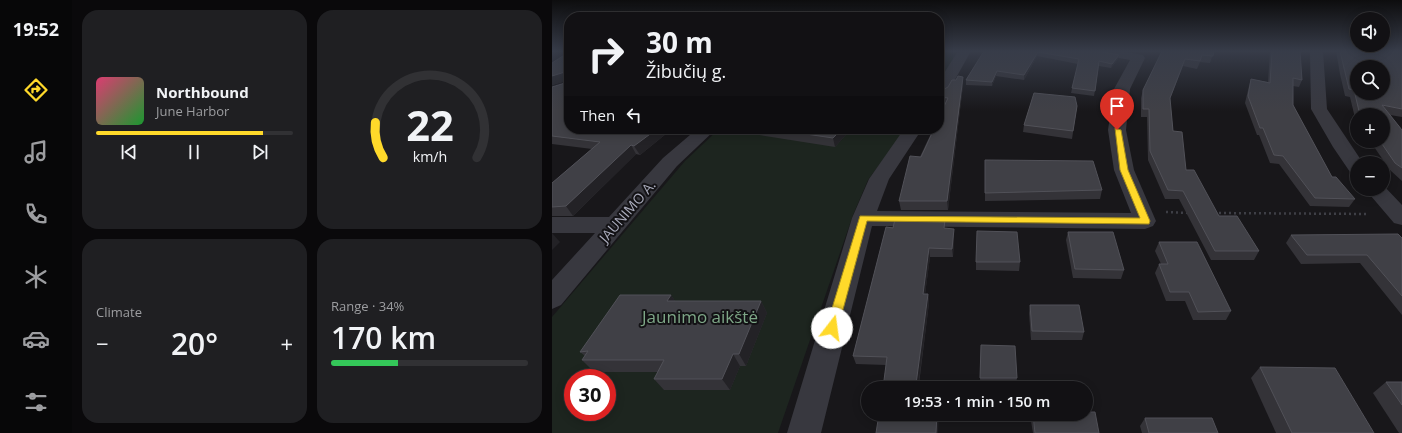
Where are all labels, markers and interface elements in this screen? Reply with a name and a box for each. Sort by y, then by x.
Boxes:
map controls [1350,12,1390,196]
button: sound [1350,12,1390,52]
text: 19:52 [13,17,59,41]
text: 30 m [646,23,713,61]
icon: right [580,28,632,80]
text: Žibučių g. [646,59,726,83]
button: search [1350,60,1390,100]
icon: directions [22,76,50,104]
text: Northbound [156,82,249,102]
pin [1100,89,1134,130]
icon: arrive [1106,95,1128,117]
text: 22 [406,96,453,152]
text: June Harbor [156,102,229,120]
icon: left [623,104,645,126]
text: Then [580,105,615,125]
button: + [1350,108,1390,148]
icon: music [22,138,50,166]
icon: previous [118,141,140,163]
icon: pause [183,141,205,163]
icon: next [249,141,271,163]
text: km/h [412,146,447,165]
button: − [1350,156,1390,196]
street label: JAUNIMO A. [593,176,659,248]
icon: phone [22,200,50,228]
icon: climate [22,263,50,291]
text: Range · 34% [331,297,404,315]
text: Climate [96,303,142,321]
park label: Jaunimo aikštė [640,305,758,328]
position arrow [811,307,853,349]
text: 170 km [331,317,436,358]
text: 20° [171,323,218,364]
icon: car [22,325,50,353]
text: − [96,328,109,358]
text: + [280,328,293,358]
speed limit sign: 30 [564,369,616,421]
icon: filters [22,388,50,416]
text: 19:53 · 1 min · 150 m [904,391,1050,411]

